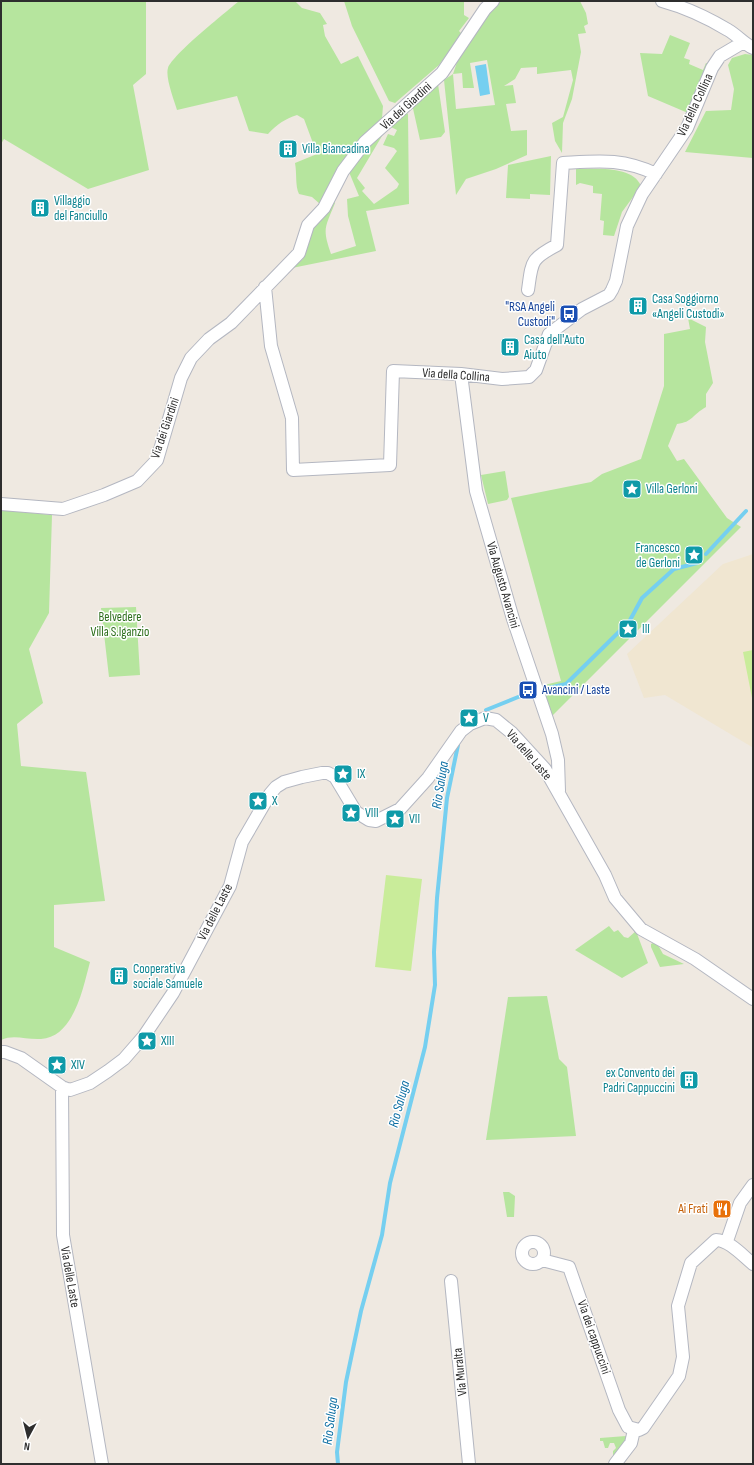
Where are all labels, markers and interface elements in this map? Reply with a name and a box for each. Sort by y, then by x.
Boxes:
street label: Via della Collina [673,71,717,139]
street label: Via dei Giardini [377,79,435,133]
building icon: Villa Biancadina [277,138,299,160]
place label: Villa Biancadina [302,141,369,157]
place label: Villaggio del Fanciullo [54,193,108,224]
building icon: Villaggio del Fanciullo [29,197,51,219]
place label: Casa Soggiorno «Angeli Custodi» [652,291,725,322]
building icon: Casa Soggiorno «Angeli Custodi» [627,295,649,317]
place label: "RSA Angeli Custodi" [505,299,555,330]
bus stop icon: "RSA Angeli Custodi" [558,303,580,325]
place label: Casa dell'Auto Aiuto [523,332,585,363]
building icon: Casa dell'Auto Aiuto [499,336,521,358]
street label: Via della Collina [422,365,490,385]
street label: Via dei Giardini [147,395,183,461]
place icon: Villa Gerloni [621,478,643,500]
place label: Villa Gerloni [646,481,697,497]
street label: Via Augusto Avancini [483,540,523,630]
place label: Francesco de Gerloni [635,540,680,571]
place icon: Francesco de Gerloni [683,544,705,566]
park label: Belvedere Villa S.Iganzio [91,609,149,640]
place icon: III [617,618,639,640]
place label: III [642,621,650,637]
bus stop icon: Avancini / Laste [517,679,539,701]
place label: Avancini / Laste [541,682,610,698]
place icon: V [458,707,480,729]
place label: V [483,710,489,726]
street label: Via delle Laste [503,726,555,784]
water label: Rio Saluga [428,760,452,810]
place icon: IX [332,763,354,785]
place label: IX [357,766,366,782]
place icon: X [247,790,269,812]
place label: X [271,793,278,809]
place icon: VIII [340,802,362,824]
place label: VIII [365,805,379,821]
place icon: VII [384,808,406,830]
place label: VII [409,811,420,827]
street label: Via delle Laste [194,881,236,943]
place label: Cooperativa sociale Samuele [133,961,203,992]
building icon: Cooperativa sociale Samuele [108,965,130,987]
place icon: XIII [136,1030,158,1052]
place label: XIII [160,1033,174,1049]
place icon: XIV [46,1054,68,1076]
place label: XIV [70,1057,85,1073]
place label: ex Convento dei Padri Cappuccini [603,1065,675,1096]
building icon: ex Convento dei Padri Cappuccini [678,1069,700,1091]
water label: Rio Saluga [385,1078,413,1129]
restaurant icon: Ai Frati [711,1198,733,1220]
place label: Ai Frati [677,1201,708,1217]
street label: Via delle Laste [57,1245,83,1309]
street label: Via dei cappuccini [574,1298,614,1376]
street label: Via Muralta [450,1347,470,1397]
water label: Rio Saluga [319,1396,341,1446]
north arrow [8,1417,48,1457]
text: N [23,1440,31,1453]

